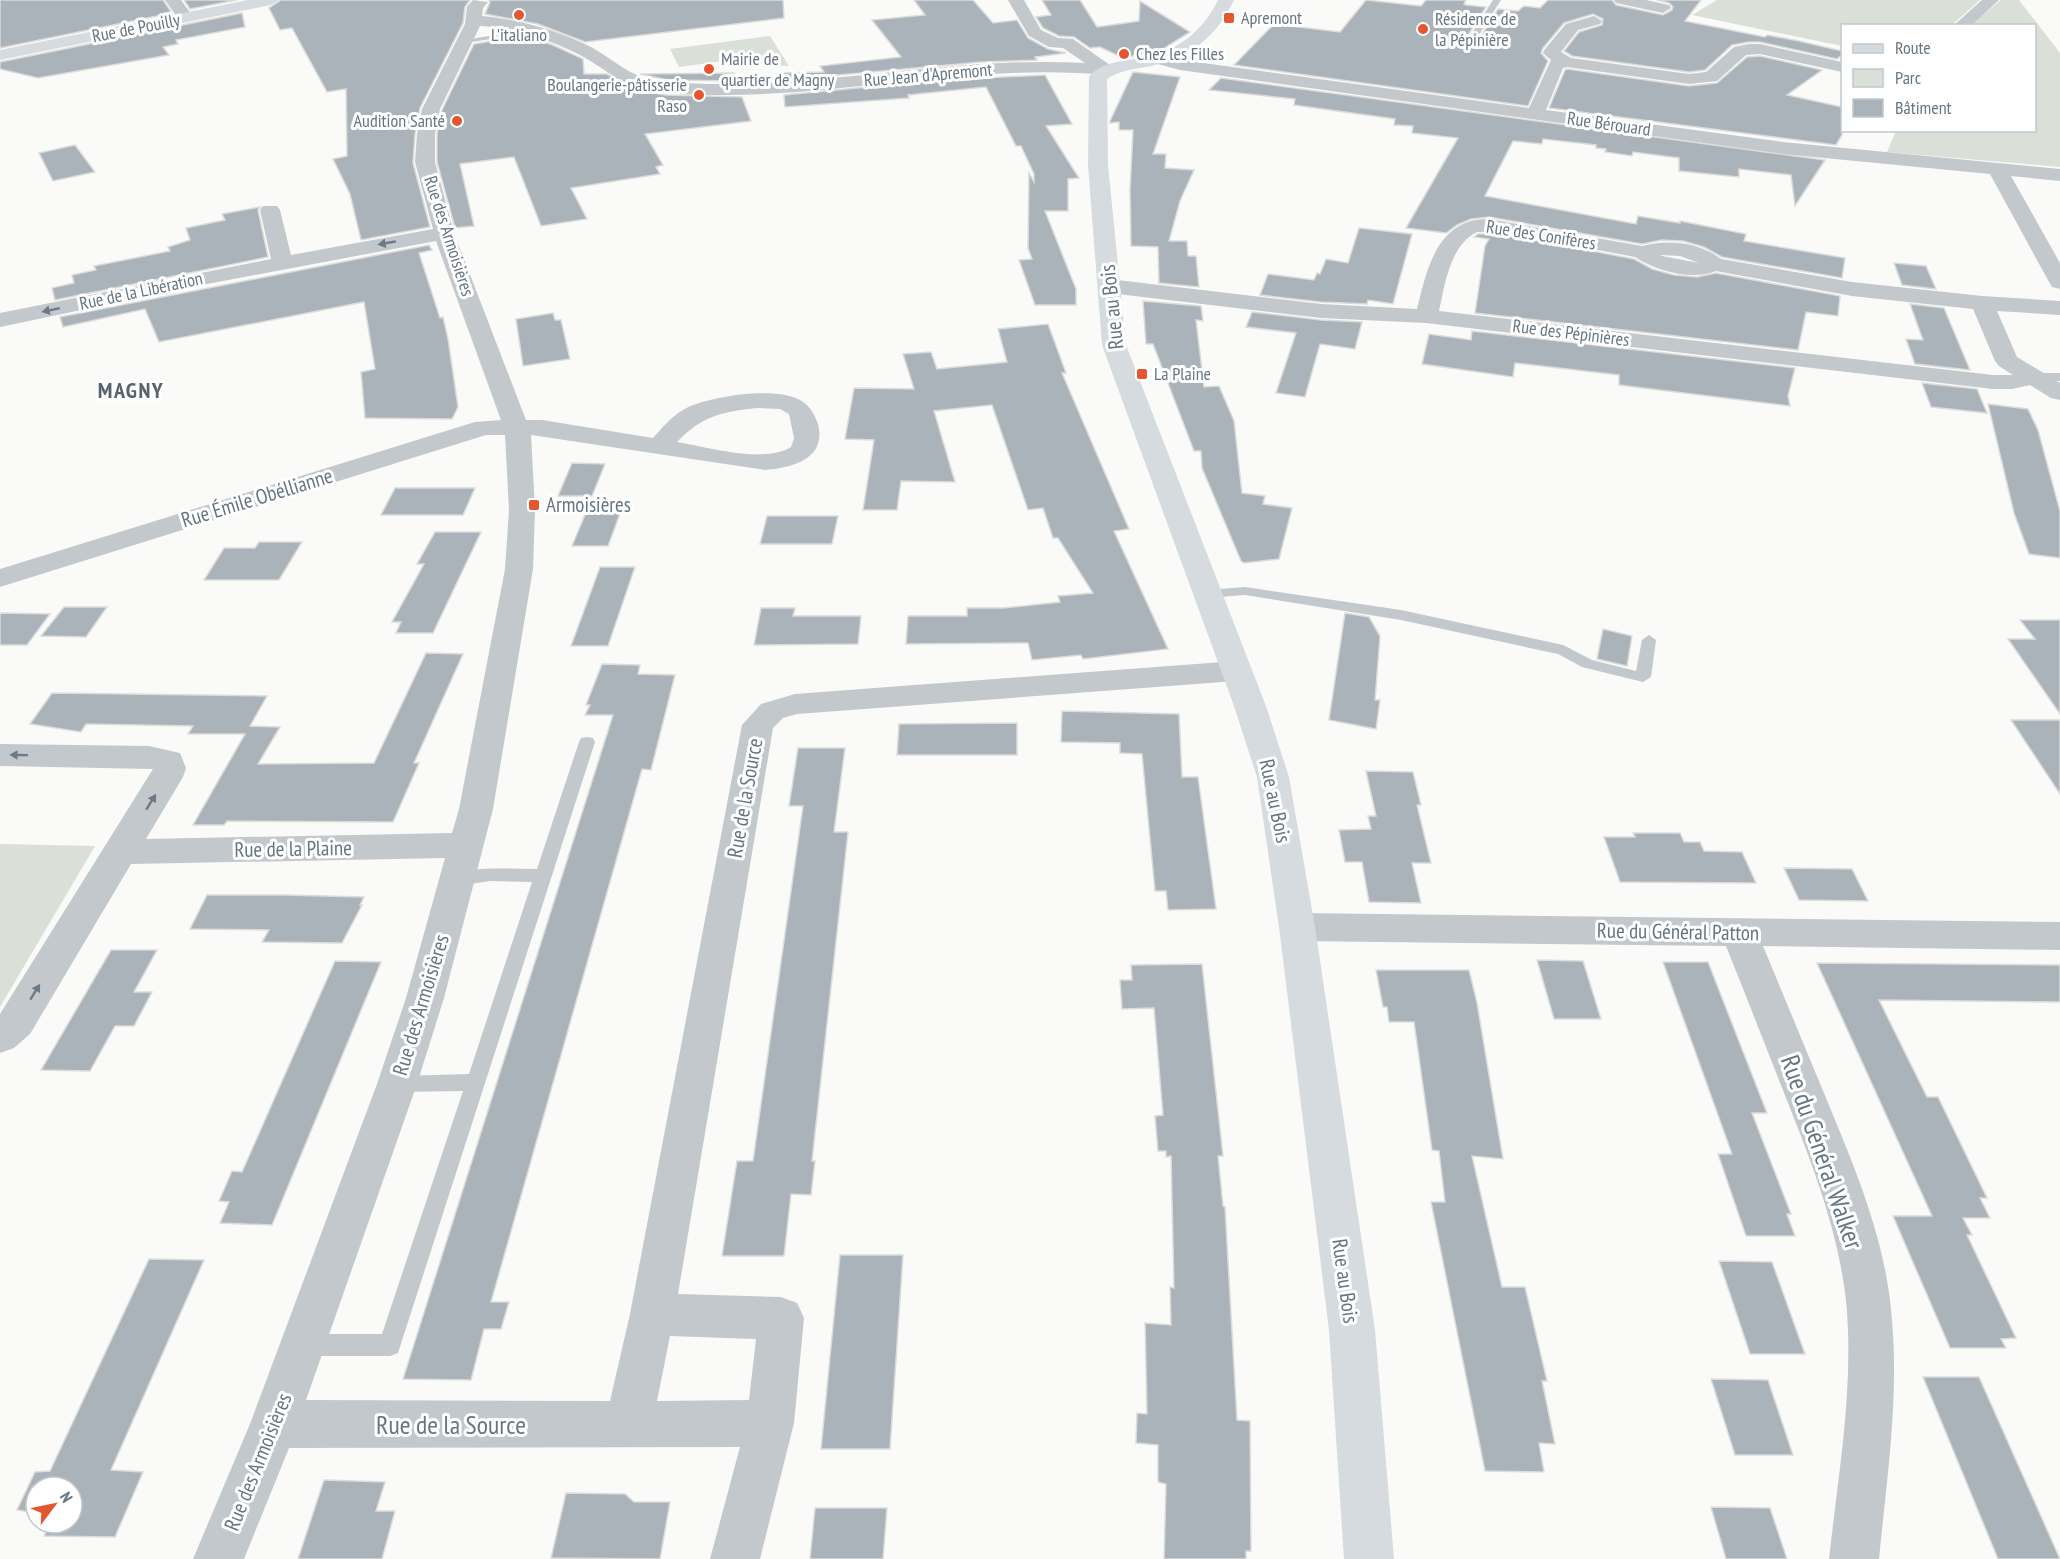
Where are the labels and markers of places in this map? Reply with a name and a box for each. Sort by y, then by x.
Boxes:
place label: Apremont [1241,6,1302,29]
place label: Résidence de la Pépinière [1435,7,1516,51]
marker: L'italiano [512,8,526,22]
marker: Apremont [1222,11,1236,25]
marker: Résidence de la Pépinière [1416,22,1430,36]
place label: L'italiano [491,23,547,46]
place label: Chez les Filles [1136,42,1224,65]
place label: Mairie de quartier de Magny [721,47,835,91]
marker: Chez les Filles [1117,47,1131,61]
marker: Mairie de quartier de Magny [702,62,716,76]
place label: Boulangerie-pâtisserie Raso [547,73,687,117]
marker: Boulangerie-pâtisserie Raso [692,88,706,102]
place label: Audition Santé [354,109,445,132]
marker: Audition Santé [450,114,464,128]
place label: La Plaine [1154,362,1211,385]
marker: La Plaine [1135,367,1149,381]
place label: Armoisières [546,491,631,518]
marker: Armoisières [527,498,541,512]

